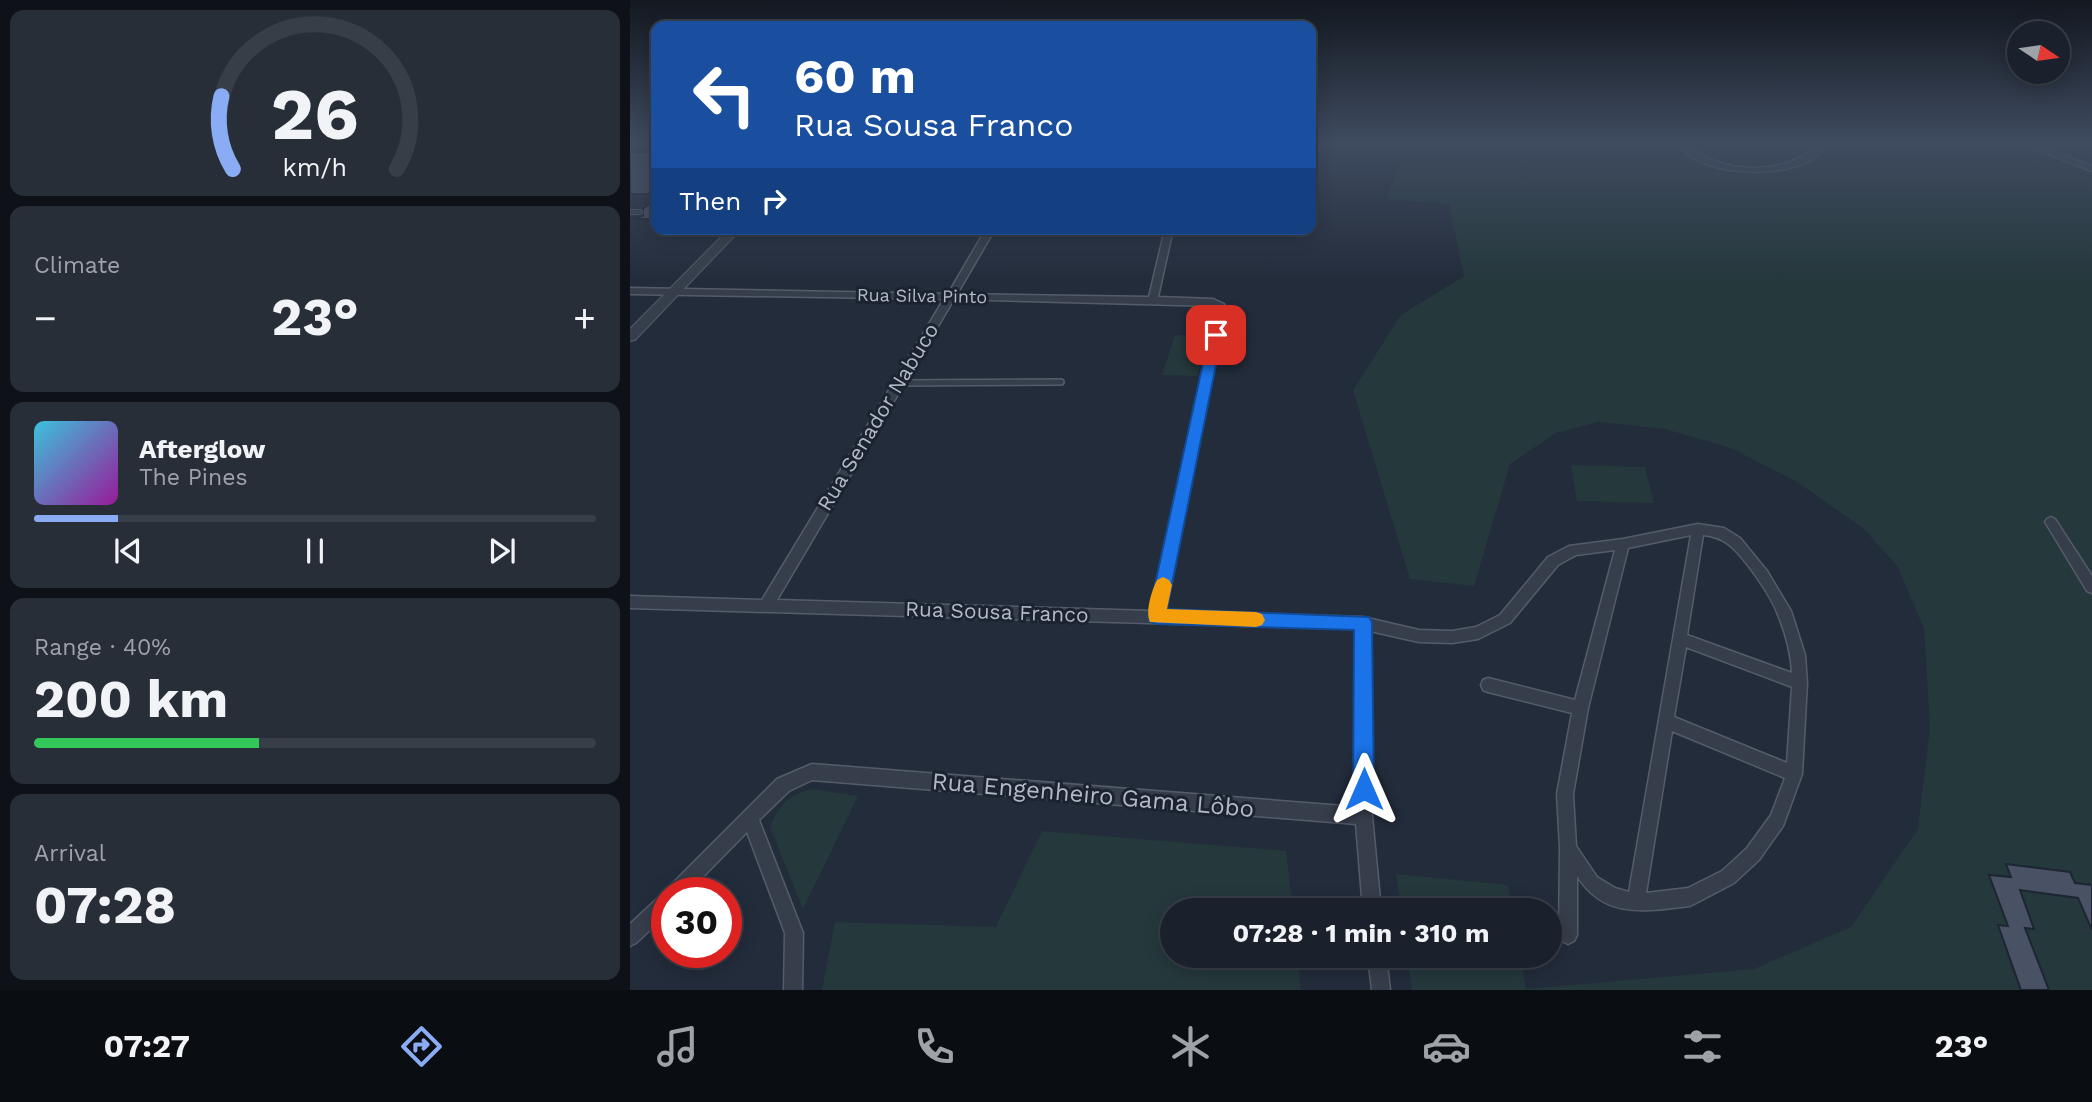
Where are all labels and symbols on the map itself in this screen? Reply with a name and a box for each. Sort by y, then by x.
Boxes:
north arrow [2007,21,2070,84]
street label: Rua Silva Pinto [857,284,987,307]
pin [1186,305,1246,365]
street label: Rua Senador Nabuco [812,318,943,515]
street label: Rua Sousa Franco [905,596,1089,627]
position arrow [1327,752,1401,826]
street label: Rua Engenheiro Gama Lôbo [931,767,1255,823]
speed limit sign: 30 [651,877,742,968]

